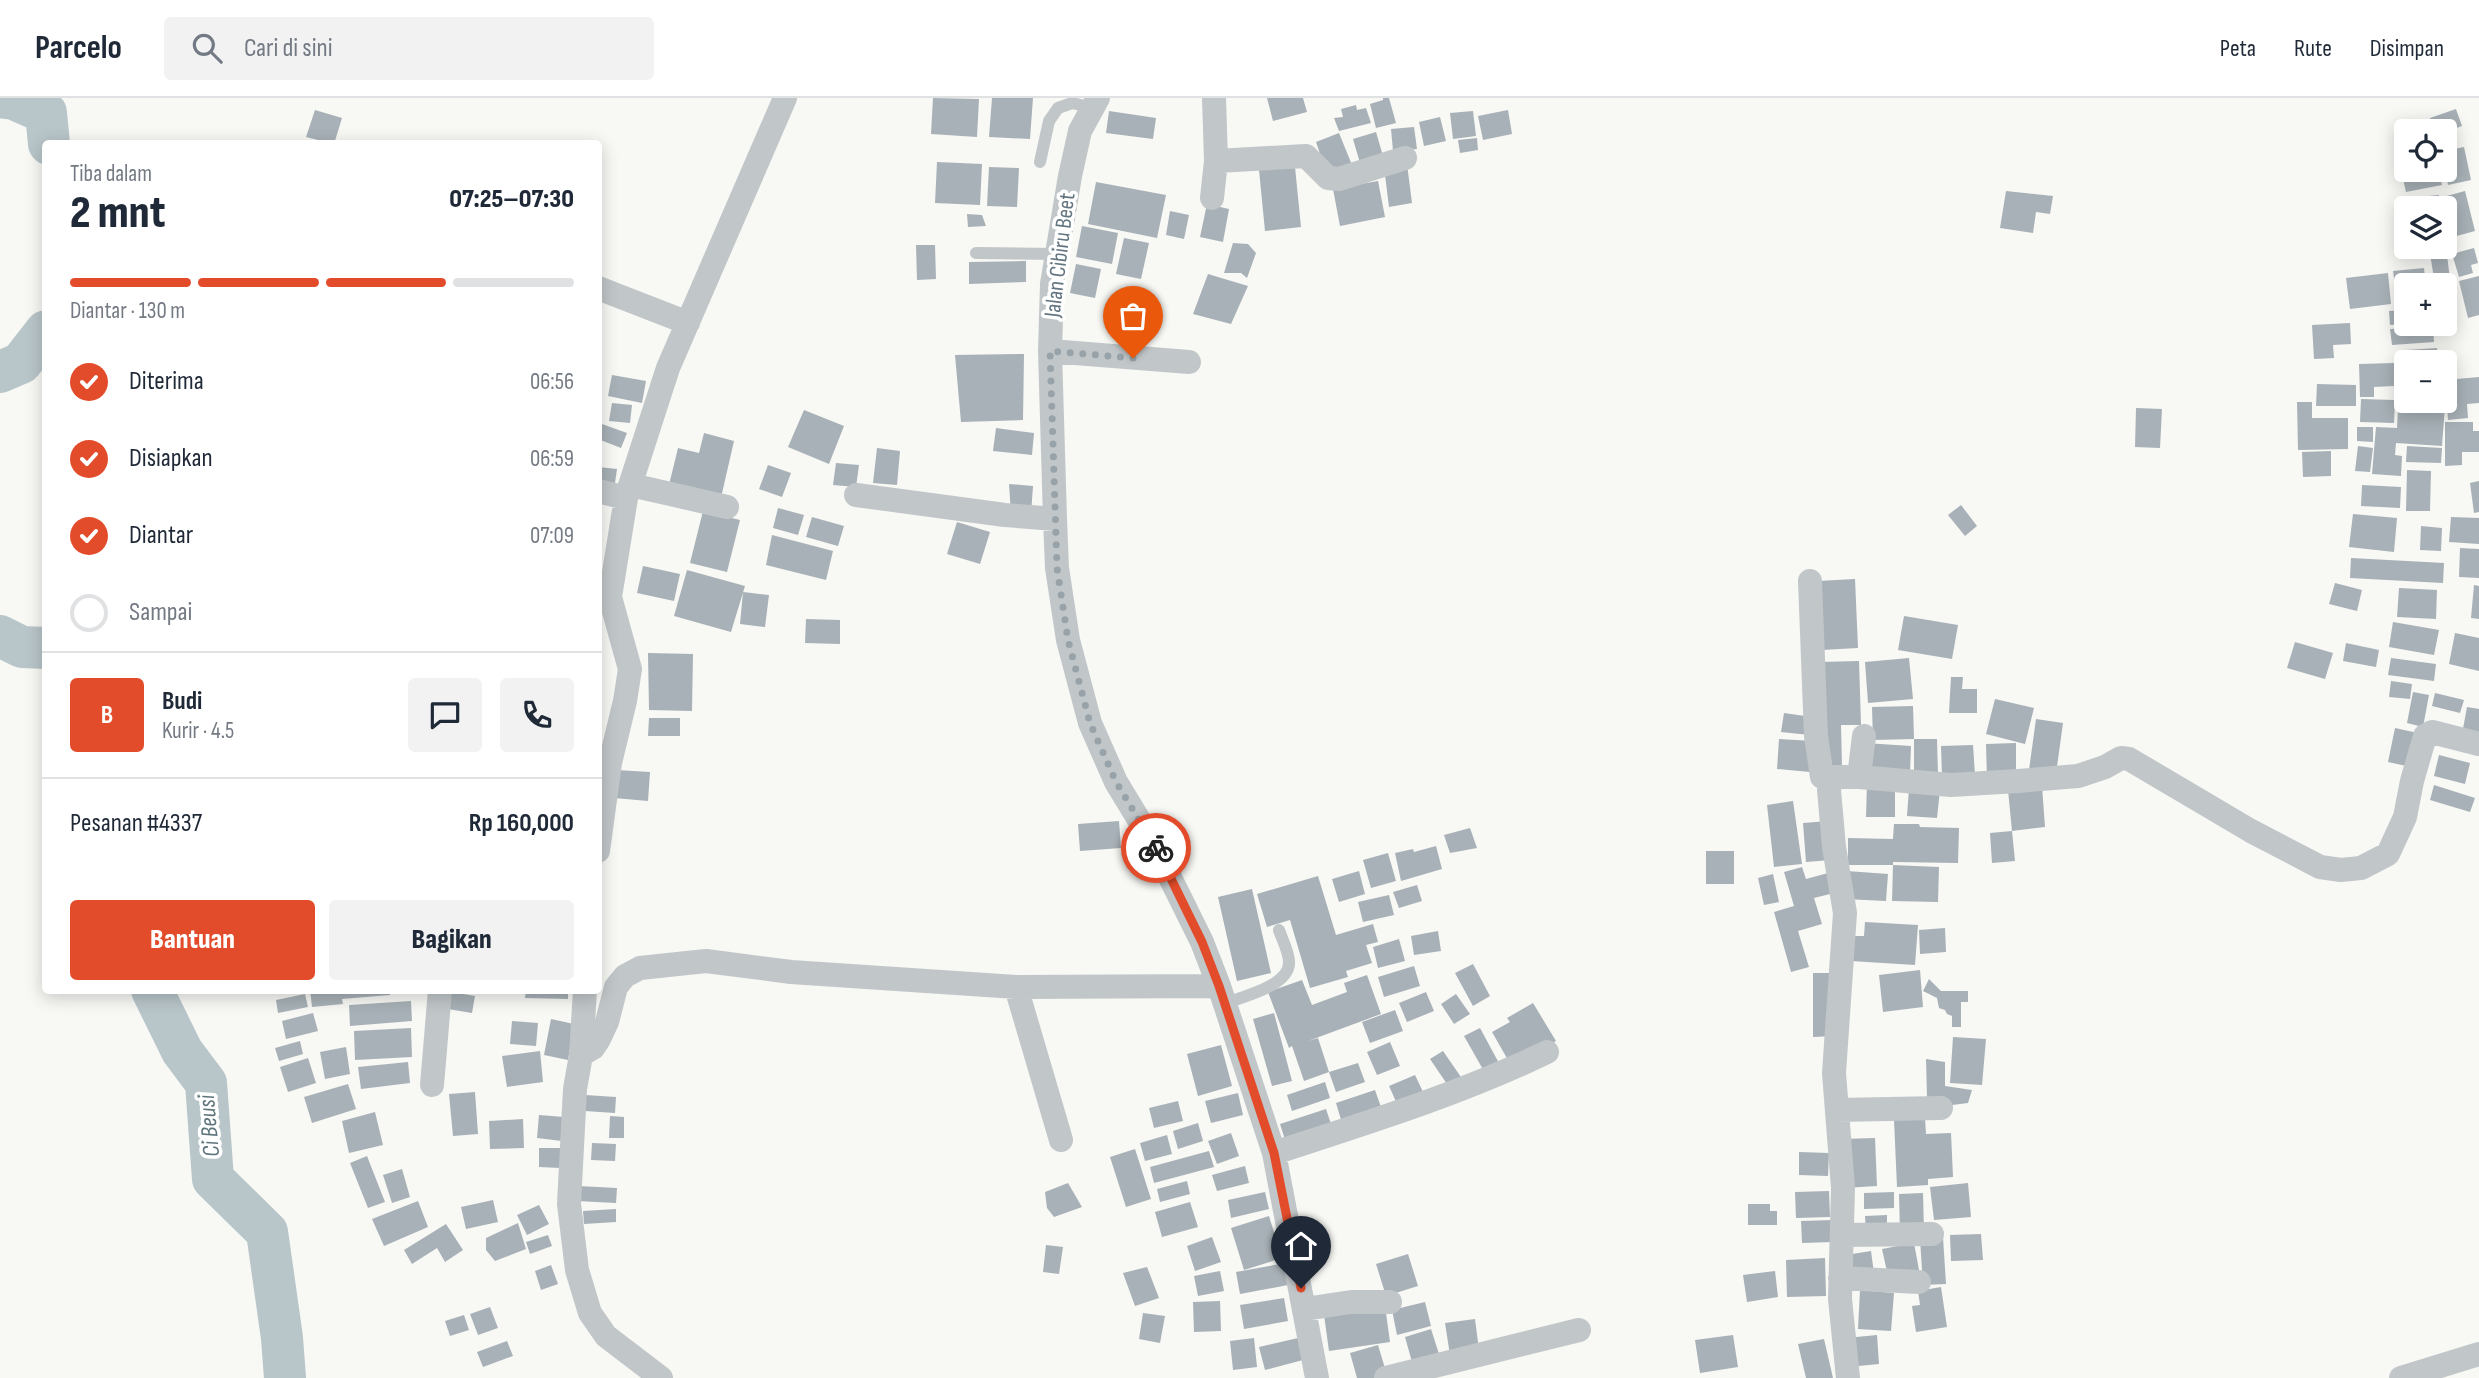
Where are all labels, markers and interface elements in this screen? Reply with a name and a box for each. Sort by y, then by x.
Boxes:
search box [164,17,654,80]
text: Parcelo [35,28,122,68]
icon: search [188,29,226,67]
text: Cari di sini [244,33,332,64]
text: Peta [2220,34,2256,63]
text: Rute [2294,34,2332,63]
text: Disimpan [2370,34,2444,63]
map controls [2394,119,2457,413]
button: locate [2394,119,2457,182]
text: Tiba dalam [70,160,152,188]
text: 07:25–07:30 [449,184,574,215]
text: 2 mnt [70,186,165,241]
street label: Jalan Cibiru Beet [1038,191,1082,320]
button: layers [2394,196,2457,259]
button: + [2394,273,2457,336]
pin [1103,286,1163,358]
text: Diantar · 130 m [70,297,185,325]
icon: bag [1114,297,1152,335]
button: − [2394,350,2457,413]
icon: check [70,363,108,401]
text: Diterima [129,366,204,397]
text: 06:56 [530,368,574,396]
icon: check [70,440,108,478]
text: Disiapkan [129,443,213,474]
text: 06:59 [530,445,574,473]
icon: check [70,517,108,555]
text: Diantar [129,520,193,551]
text: 07:09 [530,522,574,550]
text: Sampai [129,597,192,628]
button: chat [408,678,482,752]
button: phone [500,678,574,752]
text: Budi [162,686,202,717]
text: B [101,700,113,731]
text: Kurir · 4.5 [162,717,234,745]
text: Pesanan #4337 [70,808,202,839]
text: Rp 160,000 [469,808,574,839]
courier [1121,813,1191,883]
icon: bike [1137,829,1175,867]
button: Bantuan [70,900,315,980]
button: Bagikan [329,900,574,980]
water label: Ci Beusi [192,1093,226,1158]
pin [1271,1216,1331,1288]
icon: home [1282,1227,1320,1265]

